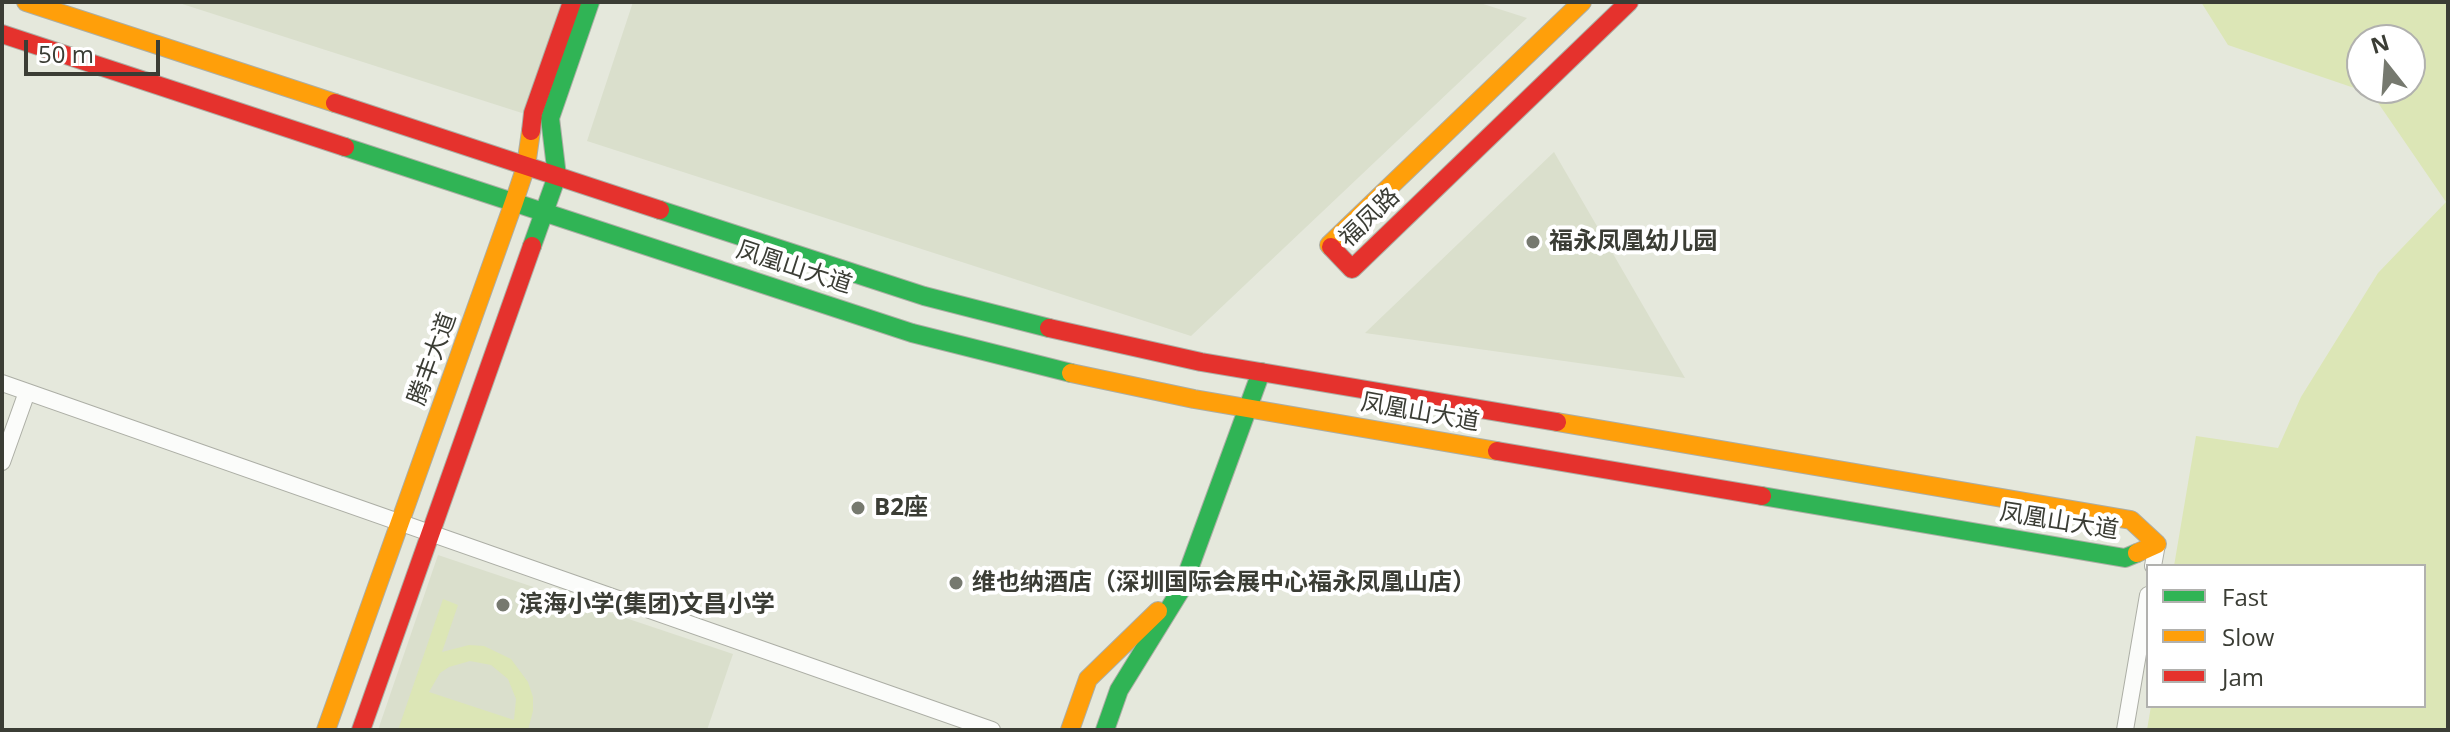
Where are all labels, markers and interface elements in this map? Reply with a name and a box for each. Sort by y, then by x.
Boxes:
scale bar [28,24,164,74]
north arrow [2346,24,2426,104]
text: N [2367,26,2393,60]
text: 50 m [38,37,94,70]
street label: 福凤路 [1334,183,1406,253]
place label: 福永凤凰幼儿园 [1549,228,1717,256]
marker: 福永凤凰幼儿园 [1524,233,1542,251]
street label: 凤凰山大道 [732,236,856,300]
street label: 腾丰大道 [403,309,463,409]
street label: 凤凰山大道 [1358,388,1482,438]
place label: B2座 [874,494,928,522]
street label: 凤凰山大道 [1997,498,2121,546]
marker: B2座 [849,499,867,517]
legend [2146,564,2426,708]
place label: 维也纳酒店（深圳国际会展中心福永凤凰山店） [972,569,1476,597]
marker: 维也纳酒店（深圳国际会展中心福永凤凰山店） [947,574,965,592]
text: Fast [2222,580,2268,613]
place label: 滨海小学(集团)文昌小学 [519,591,775,619]
marker: 滨海小学(集团)文昌小学 [494,596,512,614]
text: Slow [2222,620,2274,653]
text: Jam [2222,660,2264,693]

